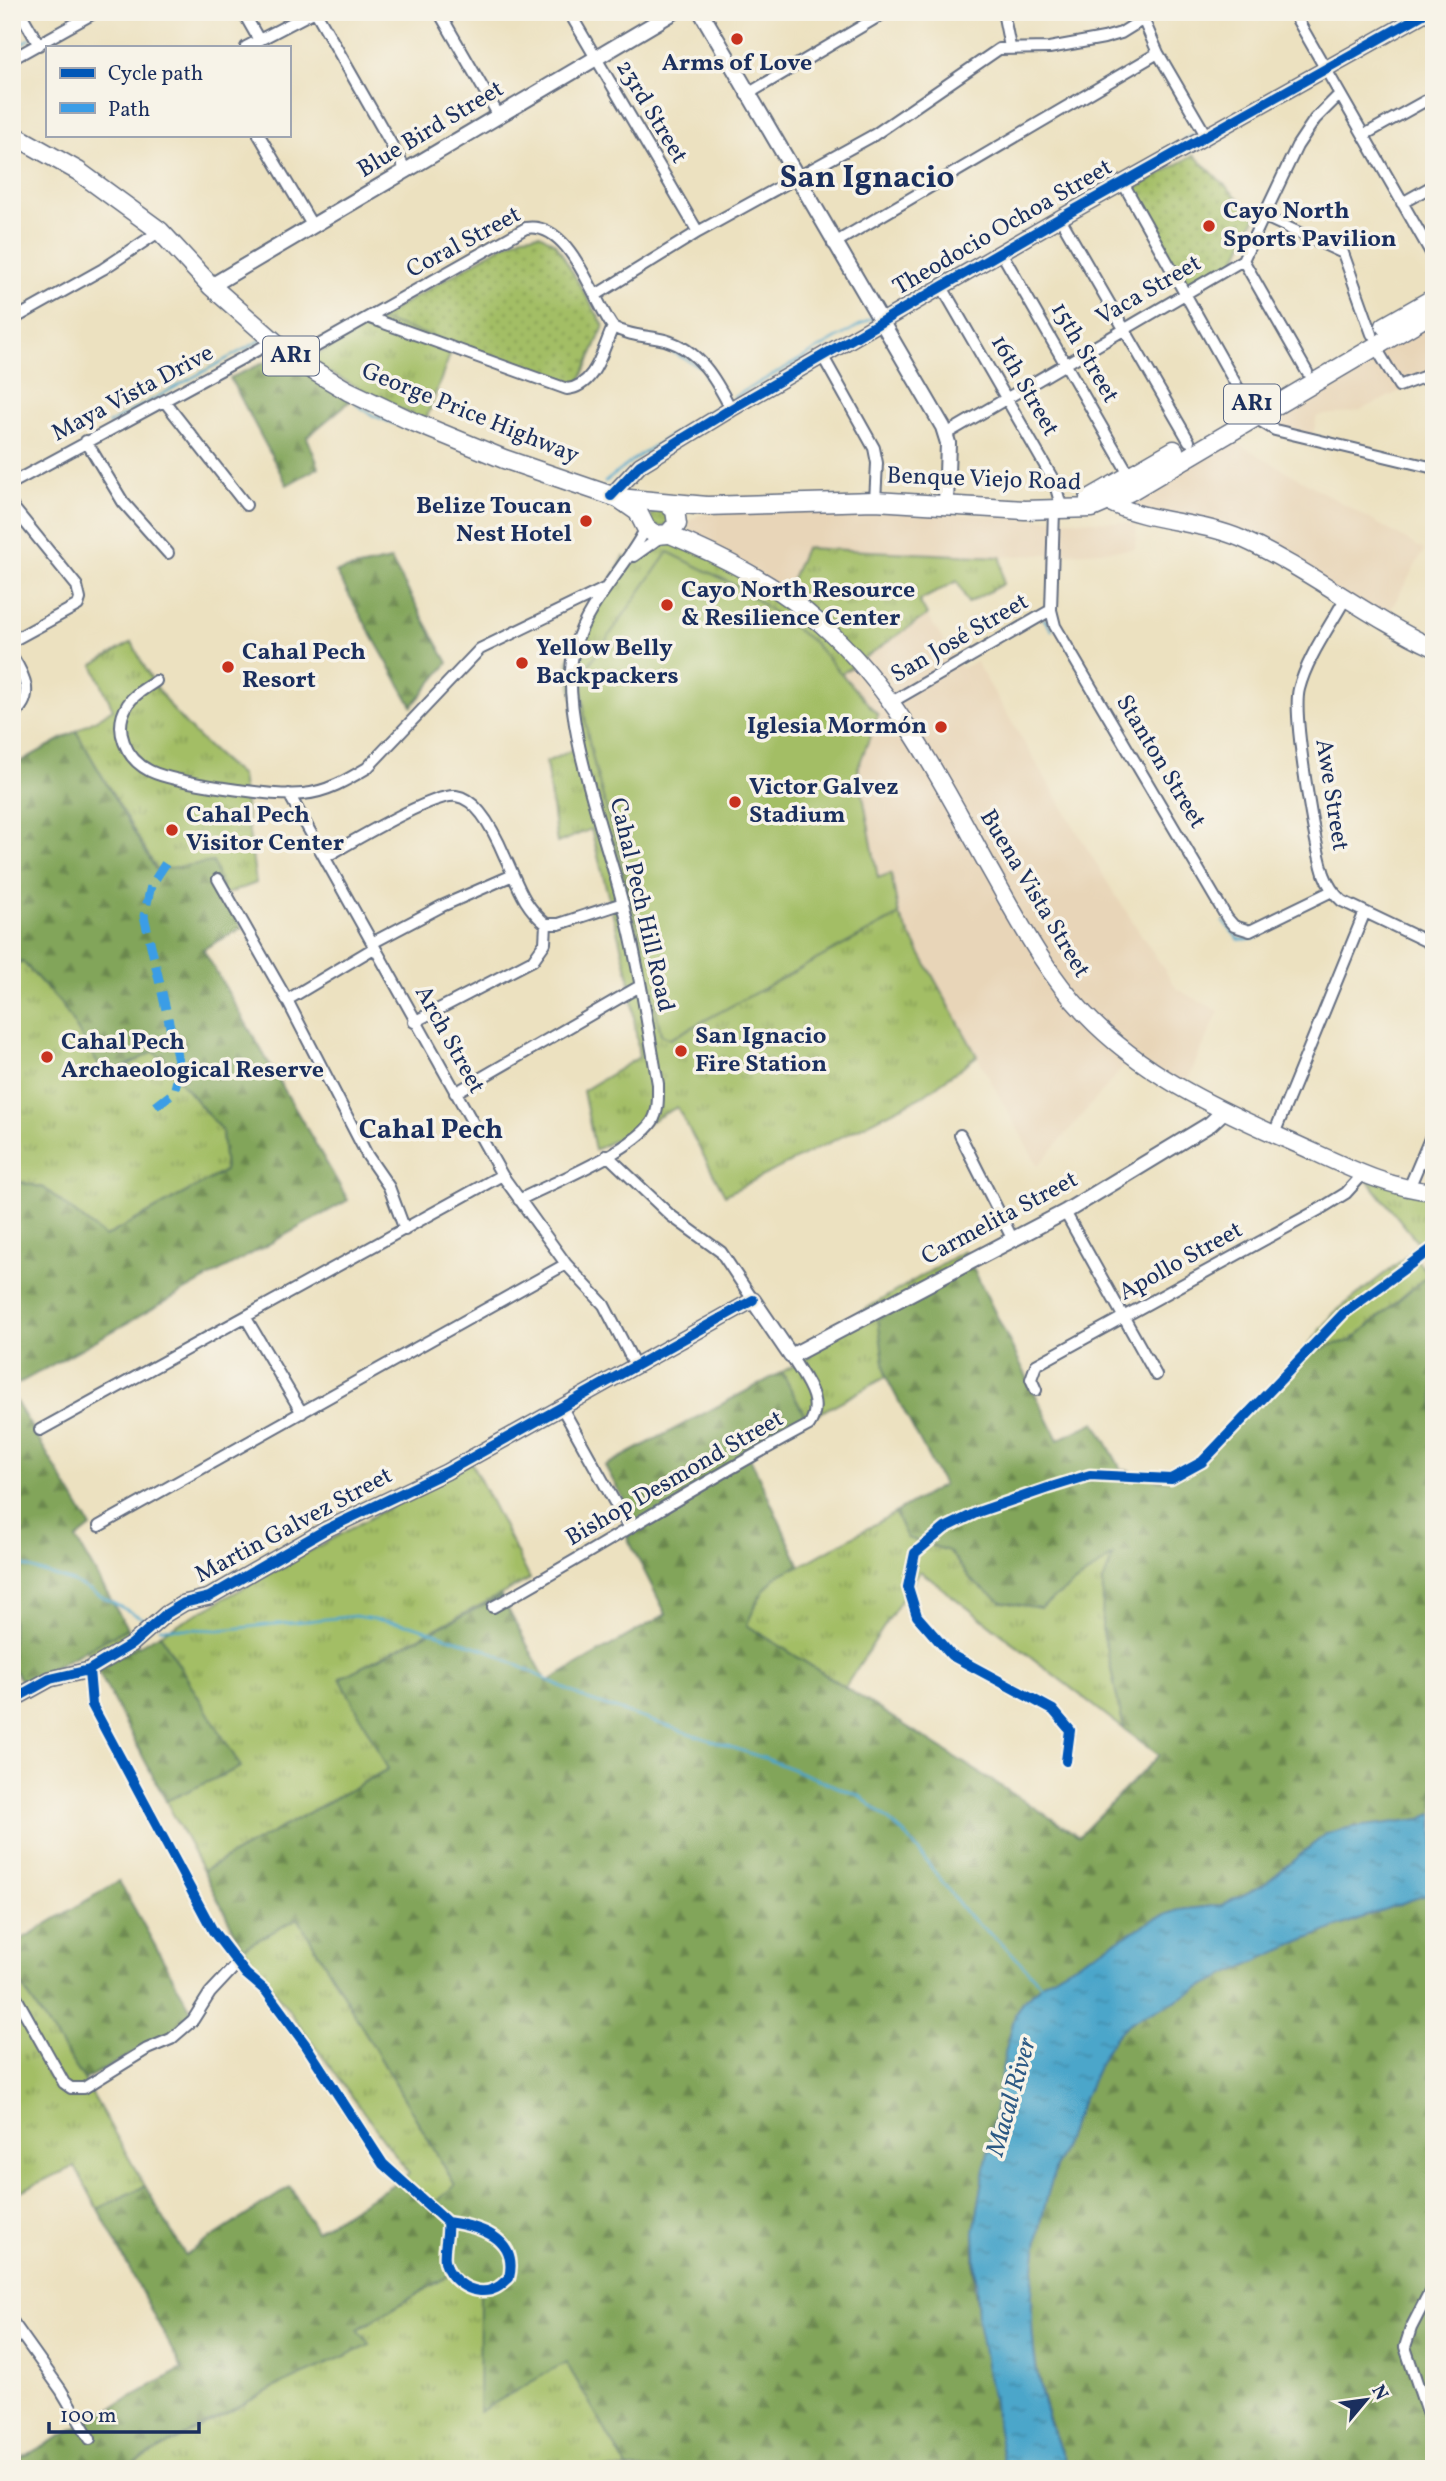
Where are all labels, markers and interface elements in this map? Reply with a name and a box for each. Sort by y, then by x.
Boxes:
marker: Arms of Love [729,31,745,47]
legend [46,46,290,136]
place label: Arms of Love [662,47,812,81]
street label: 23rd Street [607,54,695,170]
text: Cycle path [108,60,203,89]
street label: Blue Bird Street [351,73,511,187]
text: Path [108,96,150,125]
street label: Theodocio Ochoa Street [887,151,1119,305]
district label: San Ignacio [779,157,955,201]
place label: Cayo North Sports Pavilion [1223,195,1397,257]
street label: Coral Street [401,199,527,287]
marker: Cayo North Sports Pavilion [1201,218,1217,234]
street label: Vaca Street [1090,247,1208,335]
street label: 15th Street [1041,296,1127,410]
street label: 16th Street [981,329,1067,443]
road number: AR1 [263,336,319,376]
street label: Maya Vista Drive [46,337,220,451]
street label: George Price Highway [356,355,584,473]
road number: AR1 [1224,384,1280,424]
street label: Benque Viejo Road [886,460,1082,500]
place label: Belize Toucan Nest Hotel [416,490,572,552]
marker: Belize Toucan Nest Hotel [578,513,594,529]
place label: Cayo North Resource & Resilience Center [681,574,915,636]
street label: San José Street [885,586,1035,692]
marker: Cayo North Resource & Resilience Center [659,597,675,613]
place label: Yellow Belly Backpackers [536,632,679,694]
place label: Cahal Pech Resort [242,636,366,698]
marker: Yellow Belly Backpackers [514,655,530,671]
marker: Cahal Pech Resort [220,659,236,675]
street label: Stanton Street [1107,689,1213,835]
place label: Iglesia Mormón [747,710,927,744]
marker: Iglesia Mormón [933,719,949,735]
street label: Awe Street [1305,737,1357,853]
place label: Victor Galvez Stadium [749,771,899,833]
marker: Victor Galvez Stadium [727,794,743,810]
street label: Cahal Pech Hill Road [600,795,682,1015]
place label: Cahal Pech Visitor Center [186,799,344,861]
street label: Buena Vista Street [970,803,1098,985]
marker: Cahal Pech Visitor Center [164,822,180,838]
street label: Arch Street [405,980,493,1100]
place label: San Ignacio Fire Station [695,1020,827,1082]
place label: Cahal Pech Archaeological Reserve [61,1026,324,1088]
marker: San Ignacio Fire Station [673,1043,689,1059]
marker: Cahal Pech Archaeological Reserve [39,1049,55,1065]
district label: Cahal Pech [359,1111,503,1150]
street label: Carmelita Street [916,1163,1084,1275]
street label: Apollo Street [1113,1214,1249,1310]
street label: Bishop Desmond Street [560,1403,790,1555]
street label: Martin Galvez Street [189,1460,399,1592]
water label: Macal River [978,2033,1046,2161]
north arrow [1330,2366,1400,2436]
text: N [1364,2380,1394,2405]
scale bar [49,2390,200,2434]
text: 100 m [60,2402,117,2431]

